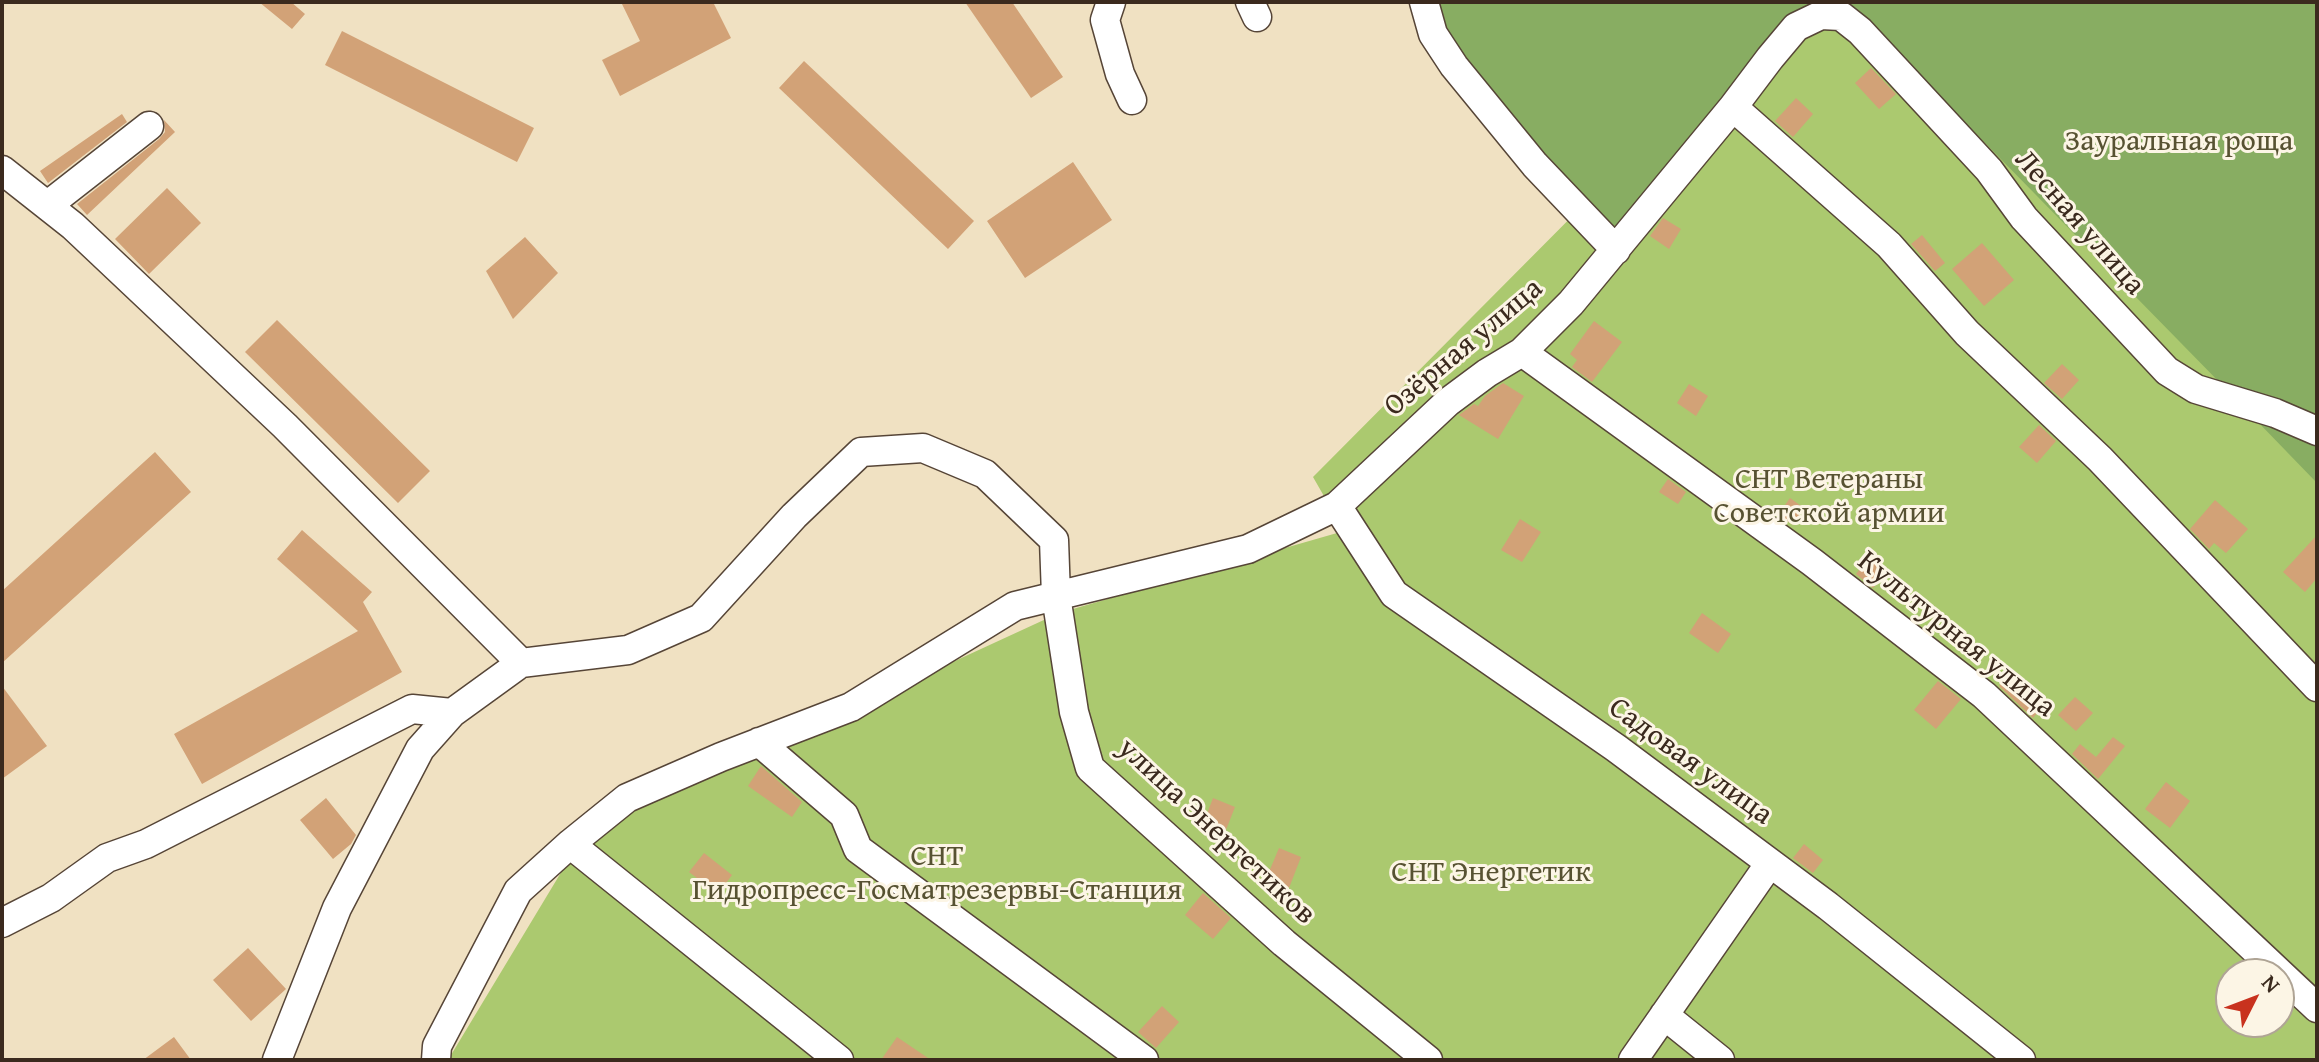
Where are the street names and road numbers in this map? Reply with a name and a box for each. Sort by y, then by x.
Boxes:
street label: Лесная улица [2006,143,2152,303]
street label: Озёрная улица [1377,271,1551,425]
street label: Культурная улица [1850,544,2062,726]
street label: Садовая улица [1601,690,1779,834]
street label: улица Энергетиков [1110,731,1322,933]

